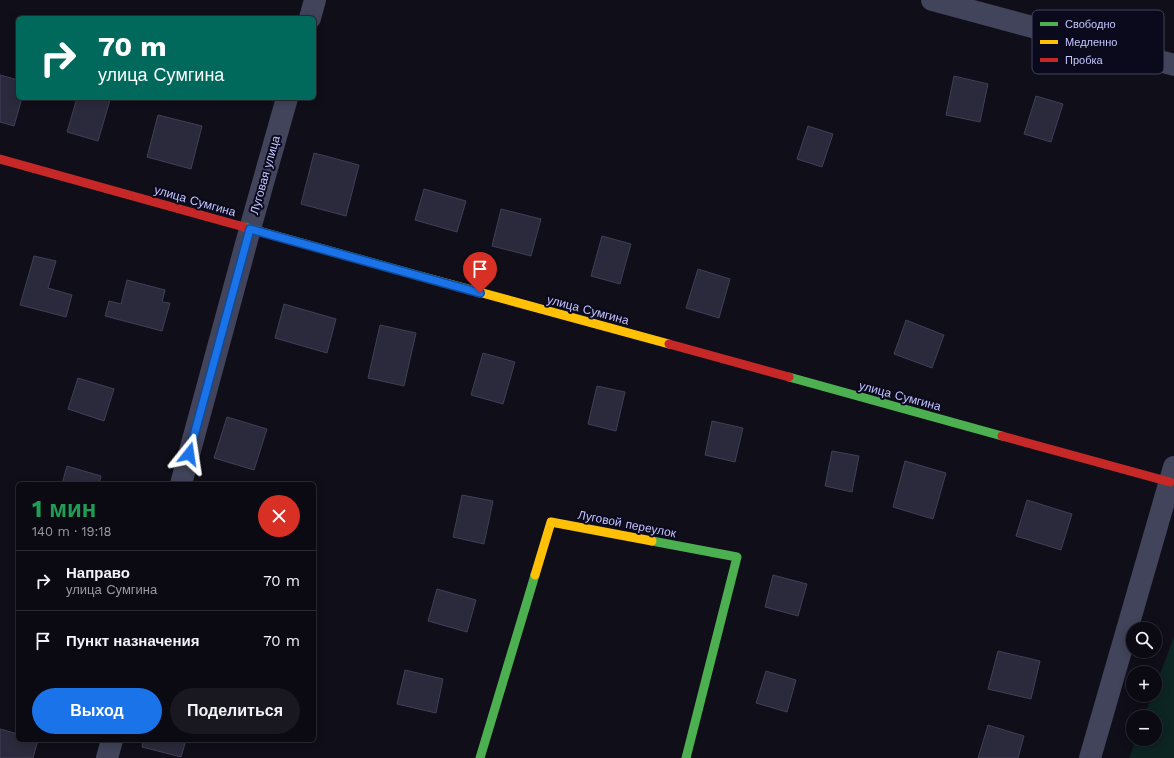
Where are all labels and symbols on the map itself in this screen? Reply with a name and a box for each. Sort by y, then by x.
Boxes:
legend [1032,10,1164,74]
text: Свободно [1065,18,1116,31]
text: Медленно [1065,36,1117,49]
text: Пробка [1065,54,1103,67]
street label: Луговая улица [247,134,283,216]
street label: улица Сумгина [153,183,238,219]
pin [463,252,497,293]
street label: улица Сумгина [545,292,631,328]
street label: улица Сумгина [857,378,943,414]
position arrow [168,433,210,475]
street label: Луговой переулок [577,508,678,541]

